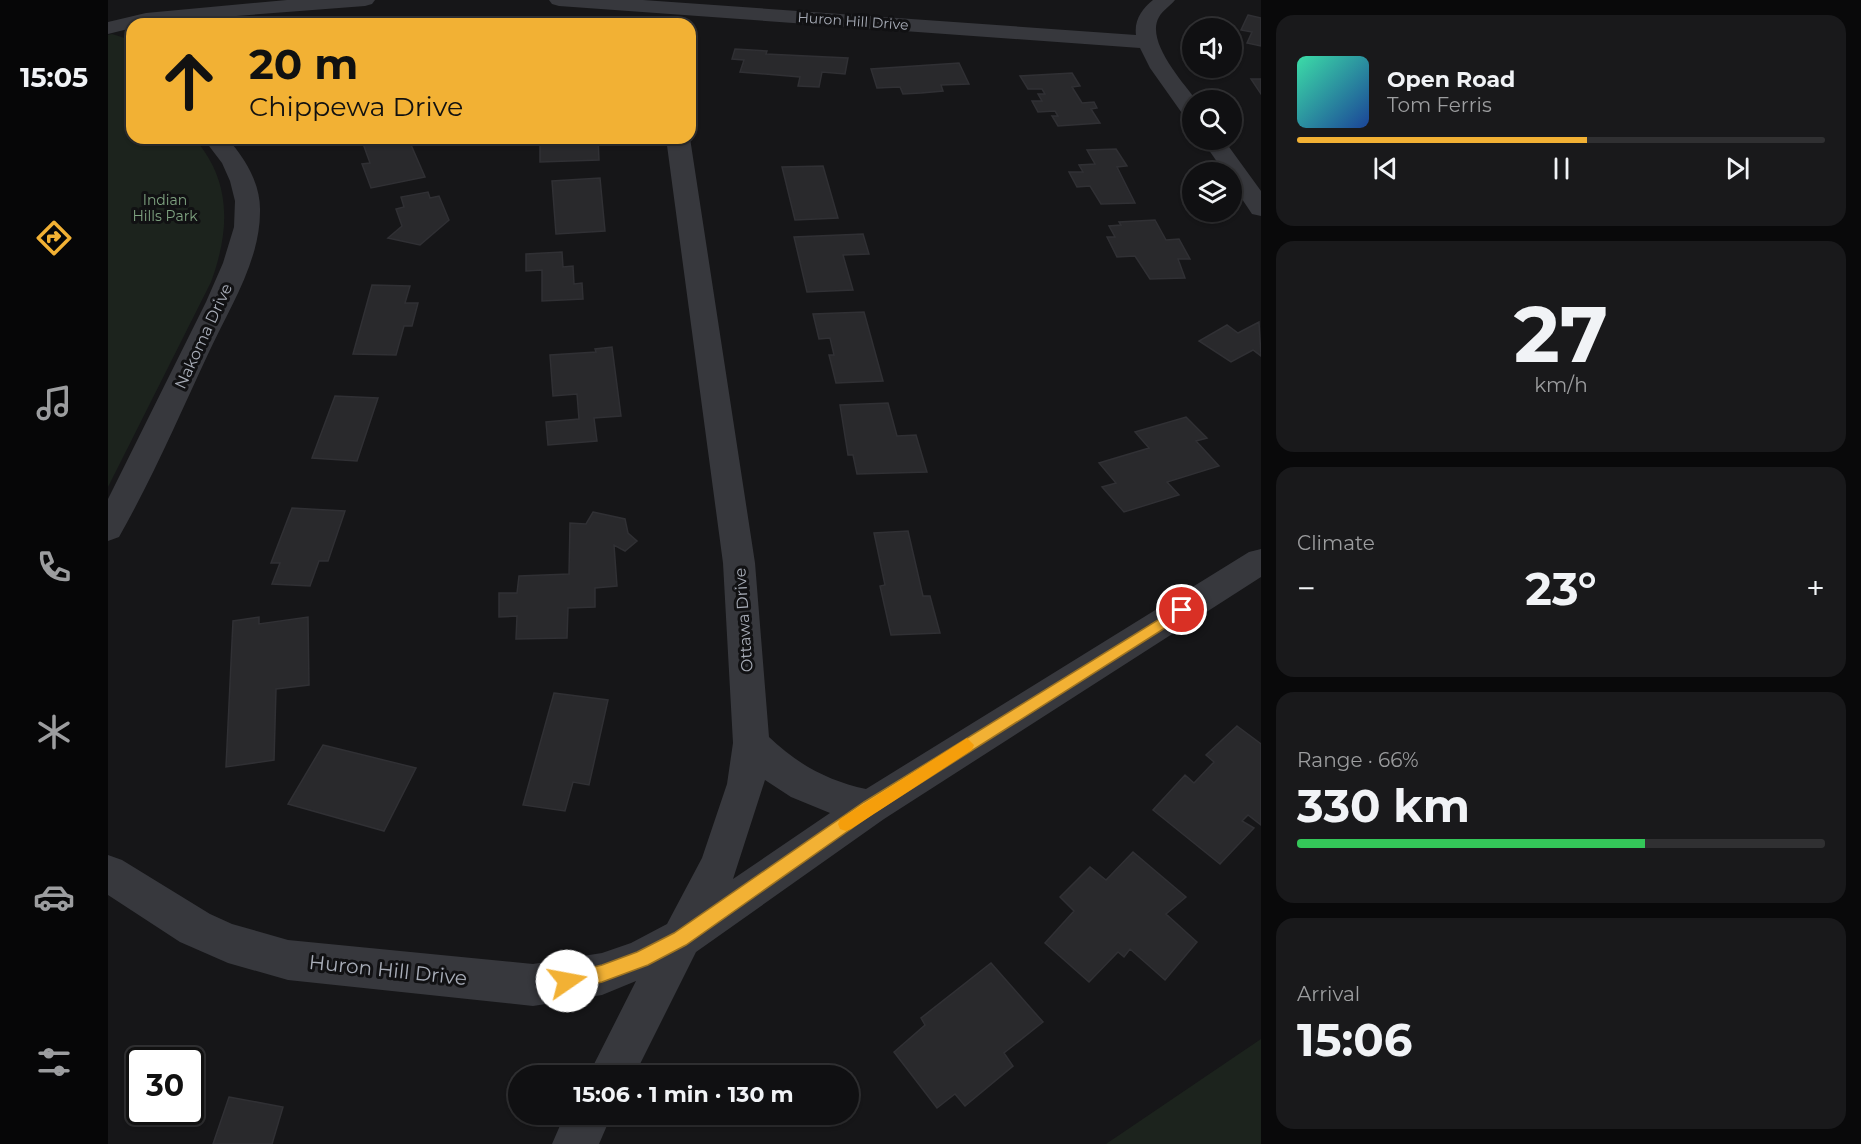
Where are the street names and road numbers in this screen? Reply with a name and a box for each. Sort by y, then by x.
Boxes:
street label: Huron Hill Drive [797,8,909,34]
street label: Nakoma Drive [171,280,236,392]
street label: Ottawa Drive [730,567,757,673]
street label: Huron Hill Drive [308,950,468,990]

